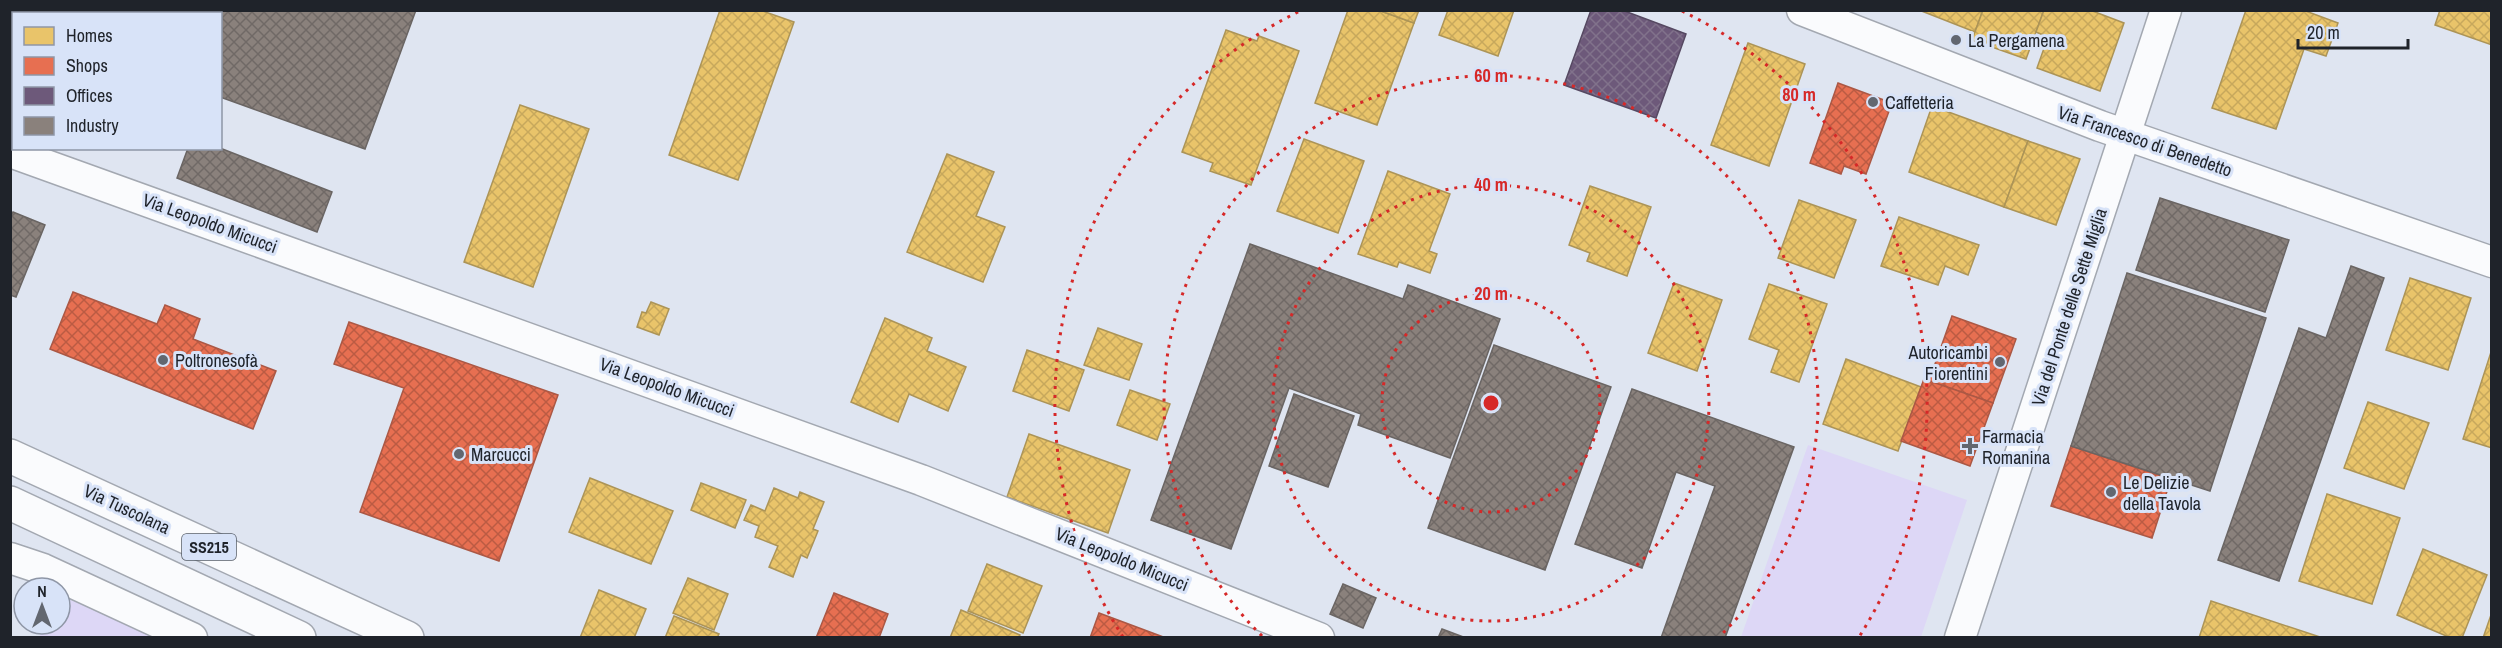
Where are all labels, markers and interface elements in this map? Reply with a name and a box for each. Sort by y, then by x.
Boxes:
legend [12,12,222,150]
scale bar [2298,12,2408,50]
text: 20 m [2307,20,2340,45]
text: Homes [66,23,113,48]
place label: La Pergamena [1968,28,2065,53]
marker: La Pergamena [1949,33,1963,47]
text: Shops [66,53,108,78]
text: 60 m [1474,63,1508,88]
text: 80 m [1782,82,1816,107]
text: Offices [66,83,113,108]
place label: Caffetteria [1885,90,1954,115]
marker: Caffetteria [1866,95,1880,109]
street label: Via Francesco di Benedetto [2055,99,2235,183]
text: Industry [66,113,119,138]
text: 40 m [1474,172,1508,197]
street label: Via Leopoldo Micucci [139,187,281,259]
street label: Via del Ponte delle Sette Miglia [2025,205,2113,409]
text: 20 m [1474,281,1508,306]
place label: Autoricambi Fiorentini [1907,340,1988,386]
place label: Poltronesofà [175,348,258,373]
street label: Via Leopoldo Micucci [596,351,738,423]
marker: Poltronesofà [156,353,170,367]
marker: Autoricambi Fiorentini [1993,355,2007,369]
centre of rings [1481,393,1501,413]
place label: Farmacia Romanina [1982,424,2050,470]
marker: Farmacia Romanina [1963,439,1977,453]
place label: Marcucci [471,442,531,467]
marker: Marcucci [452,447,466,461]
place label: Le Delizie della Tavola [2123,470,2201,516]
street label: Via Tuscolana [80,478,174,540]
marker: Le Delizie della Tavola [2104,485,2118,499]
street label: Via Leopoldo Micucci [1052,521,1192,597]
road number: SS215 [182,534,236,560]
north arrow [12,576,72,636]
text: N [37,580,47,602]

